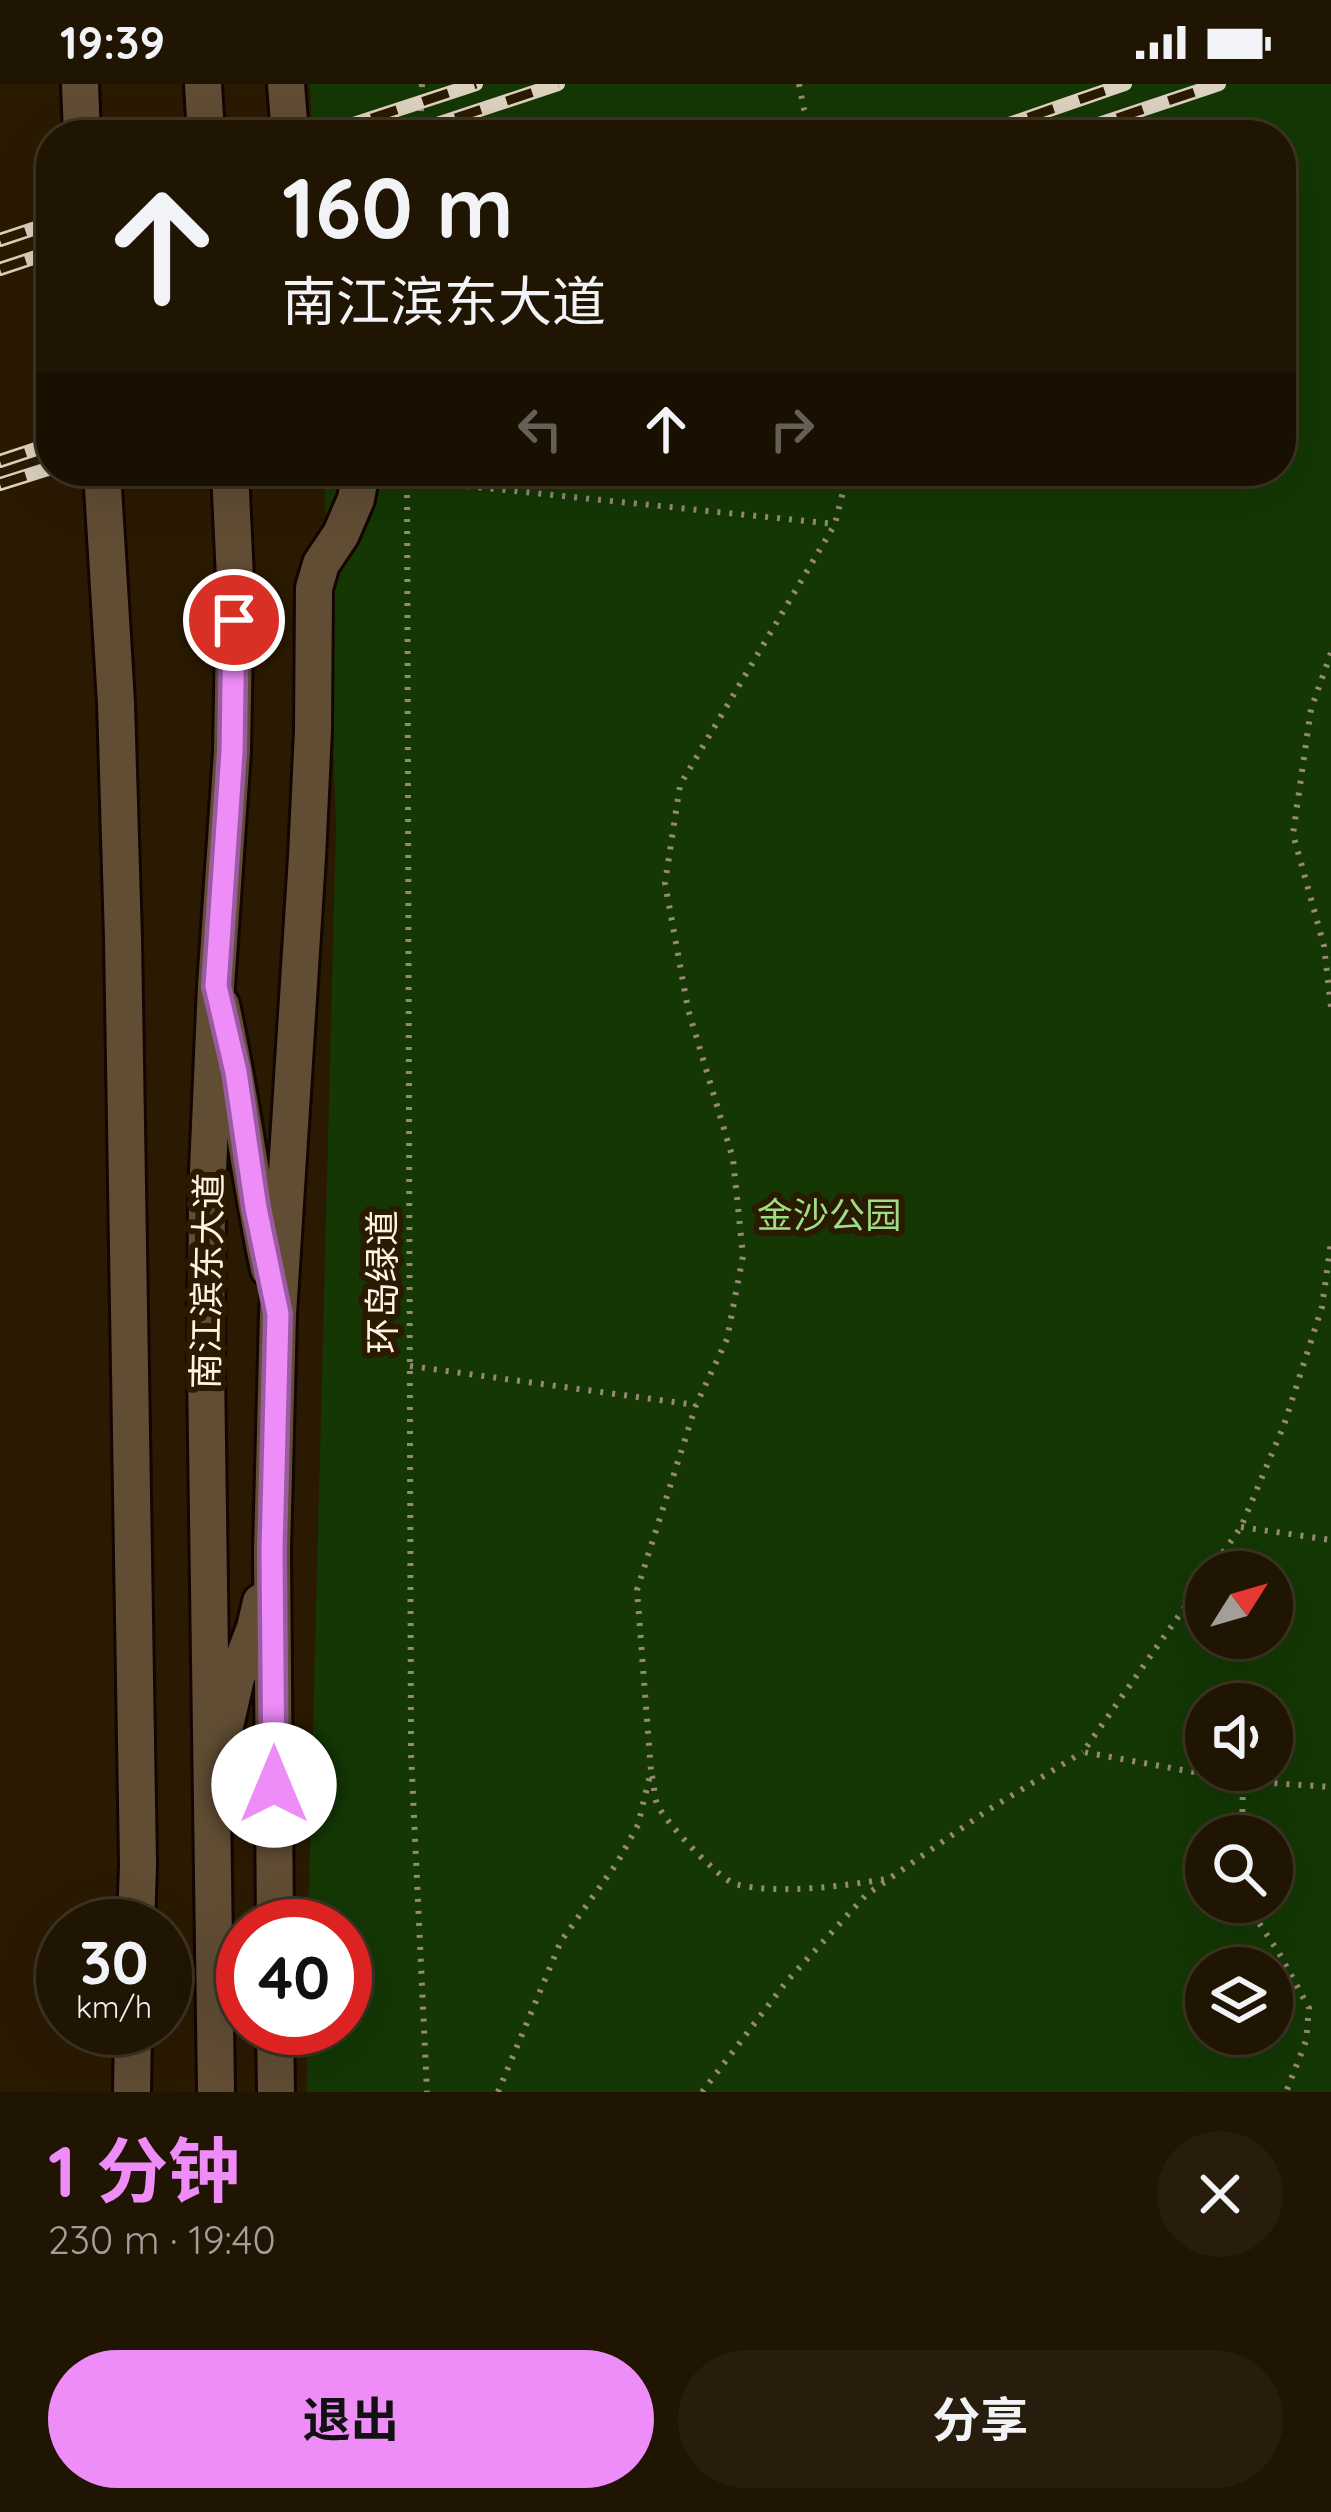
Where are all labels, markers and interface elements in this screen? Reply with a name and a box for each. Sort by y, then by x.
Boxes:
text: 19:39 [60,14,165,70]
text: 160 m [282,154,514,259]
icon: ahead [84,168,240,324]
text: 南江滨东大道 [282,267,606,335]
icon: left [507,396,573,462]
icon: ahead [633,396,699,462]
icon: right [759,396,825,462]
pin [183,569,285,671]
icon: arrive [201,587,267,653]
street label: 南江滨东大道 [182,1173,231,1389]
park label: 金沙公园 [757,1192,901,1237]
street label: 环岛绿道 [359,1210,404,1354]
north arrow [1185,1551,1293,1659]
map controls [1185,1551,1293,2055]
button: sound [1185,1683,1293,1791]
position arrow [211,1722,337,1848]
button: search [1185,1815,1293,1923]
speed limit sign: 40 [216,1899,372,2055]
text: 30 [79,1924,149,1999]
button: layers [1185,1947,1293,2055]
text: km/h [76,1988,152,2026]
text: 1 分钟 [48,2125,240,2215]
button: close [1157,2131,1283,2257]
text: 230 m · 19:40 [48,2215,276,2264]
button: 退出 [48,2350,654,2488]
button: 分享 [678,2350,1283,2488]

